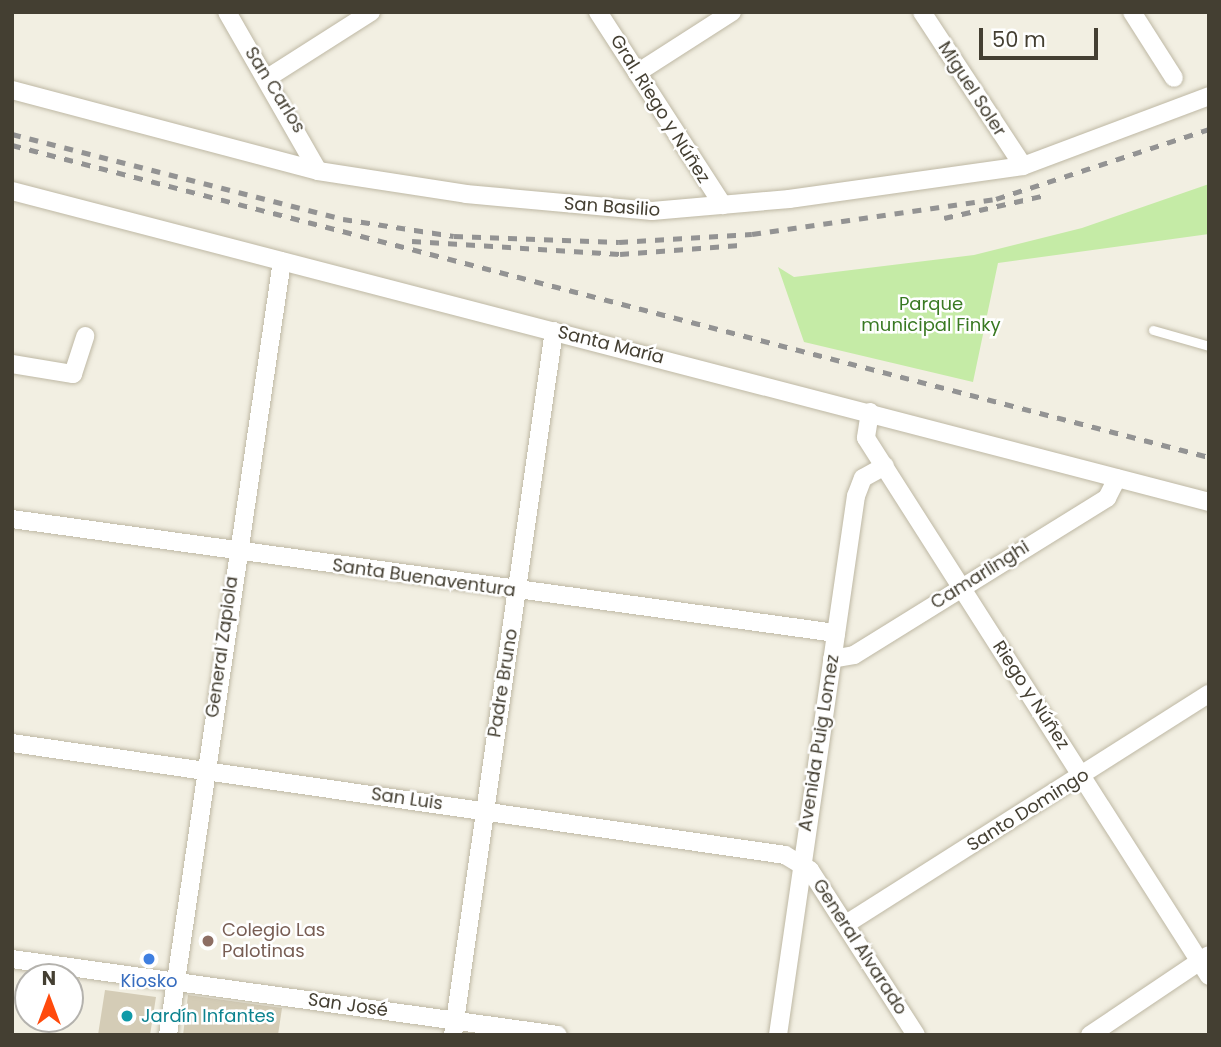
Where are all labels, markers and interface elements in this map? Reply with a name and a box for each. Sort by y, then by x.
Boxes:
scale bar [983,14,1102,58]
text: 50 m [992,25,1046,54]
street label: Gral. Riego y Núñez [606,31,714,187]
street label: Miguel Soler [933,38,1011,140]
street label: San Carlos [240,43,310,137]
street label: San Basilio [563,193,661,221]
park label: Parque municipal Finky [861,294,1001,336]
street label: Santa María [556,321,666,369]
street label: Camarlinghi [927,536,1033,614]
street label: Santa Buenaventura [331,554,517,602]
street label: General Zapiola [201,575,243,719]
street label: Padre Bruno [484,627,522,739]
street label: Riego y Núñez [988,637,1074,753]
street label: Avenida Puig Lomez [794,653,844,833]
street label: Santo Domingo [963,764,1093,856]
street label: San Luis [370,783,444,815]
street label: General Alvarado [808,875,912,1019]
place label: Colegio Las Palotinas [222,920,325,962]
marker: Colegio Las Palotinas [200,933,216,949]
marker: Kiosko [141,951,157,967]
north arrow [14,963,84,1033]
text: N [42,965,56,992]
place label: Kiosko [121,970,177,992]
street label: San José [307,989,389,1021]
place label: Jardín Infantes [141,1005,275,1027]
marker: Jardín Infantes [119,1008,135,1024]

